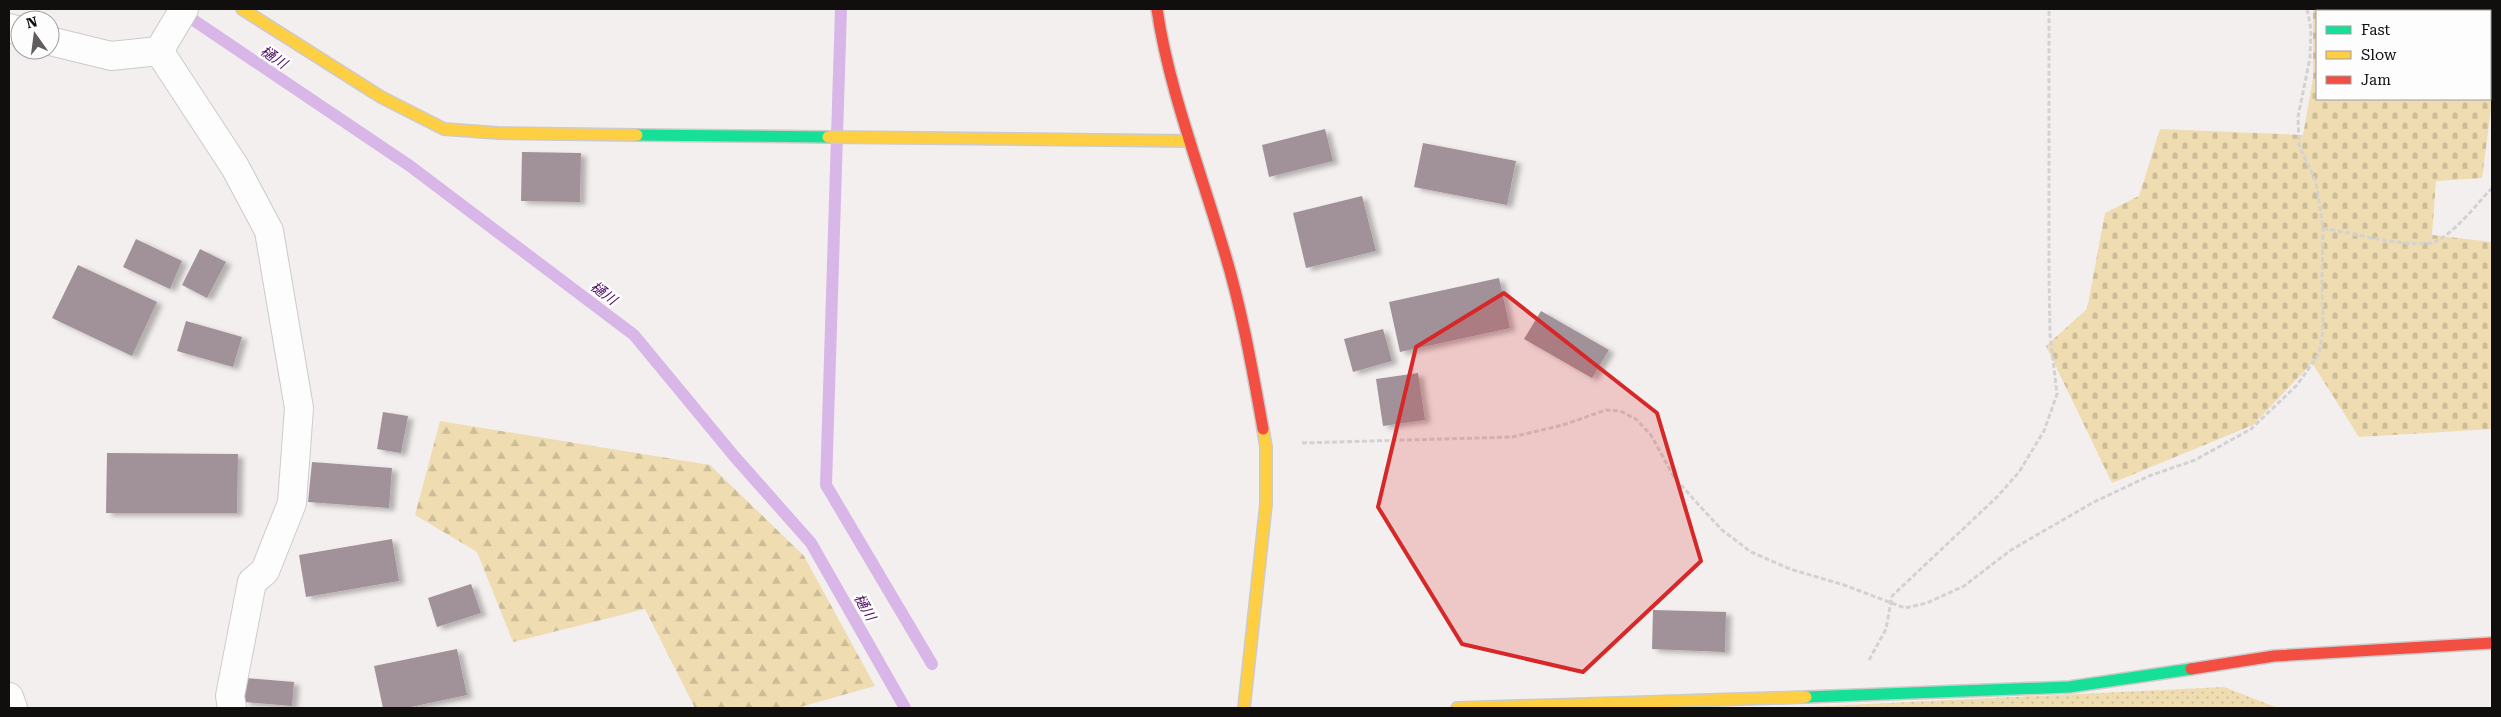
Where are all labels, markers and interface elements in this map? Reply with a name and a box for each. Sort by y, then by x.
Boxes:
north arrow [10,10,60,60]
legend [2316,10,2491,100]
text: N [25,13,39,31]
text: Fast [2361,21,2391,39]
water label: 樋川 [258,43,292,73]
text: Slow [2361,46,2397,64]
text: Jam [2361,71,2391,89]
water label: 樋川 [588,278,622,309]
water label: 樋川 [851,591,880,625]

